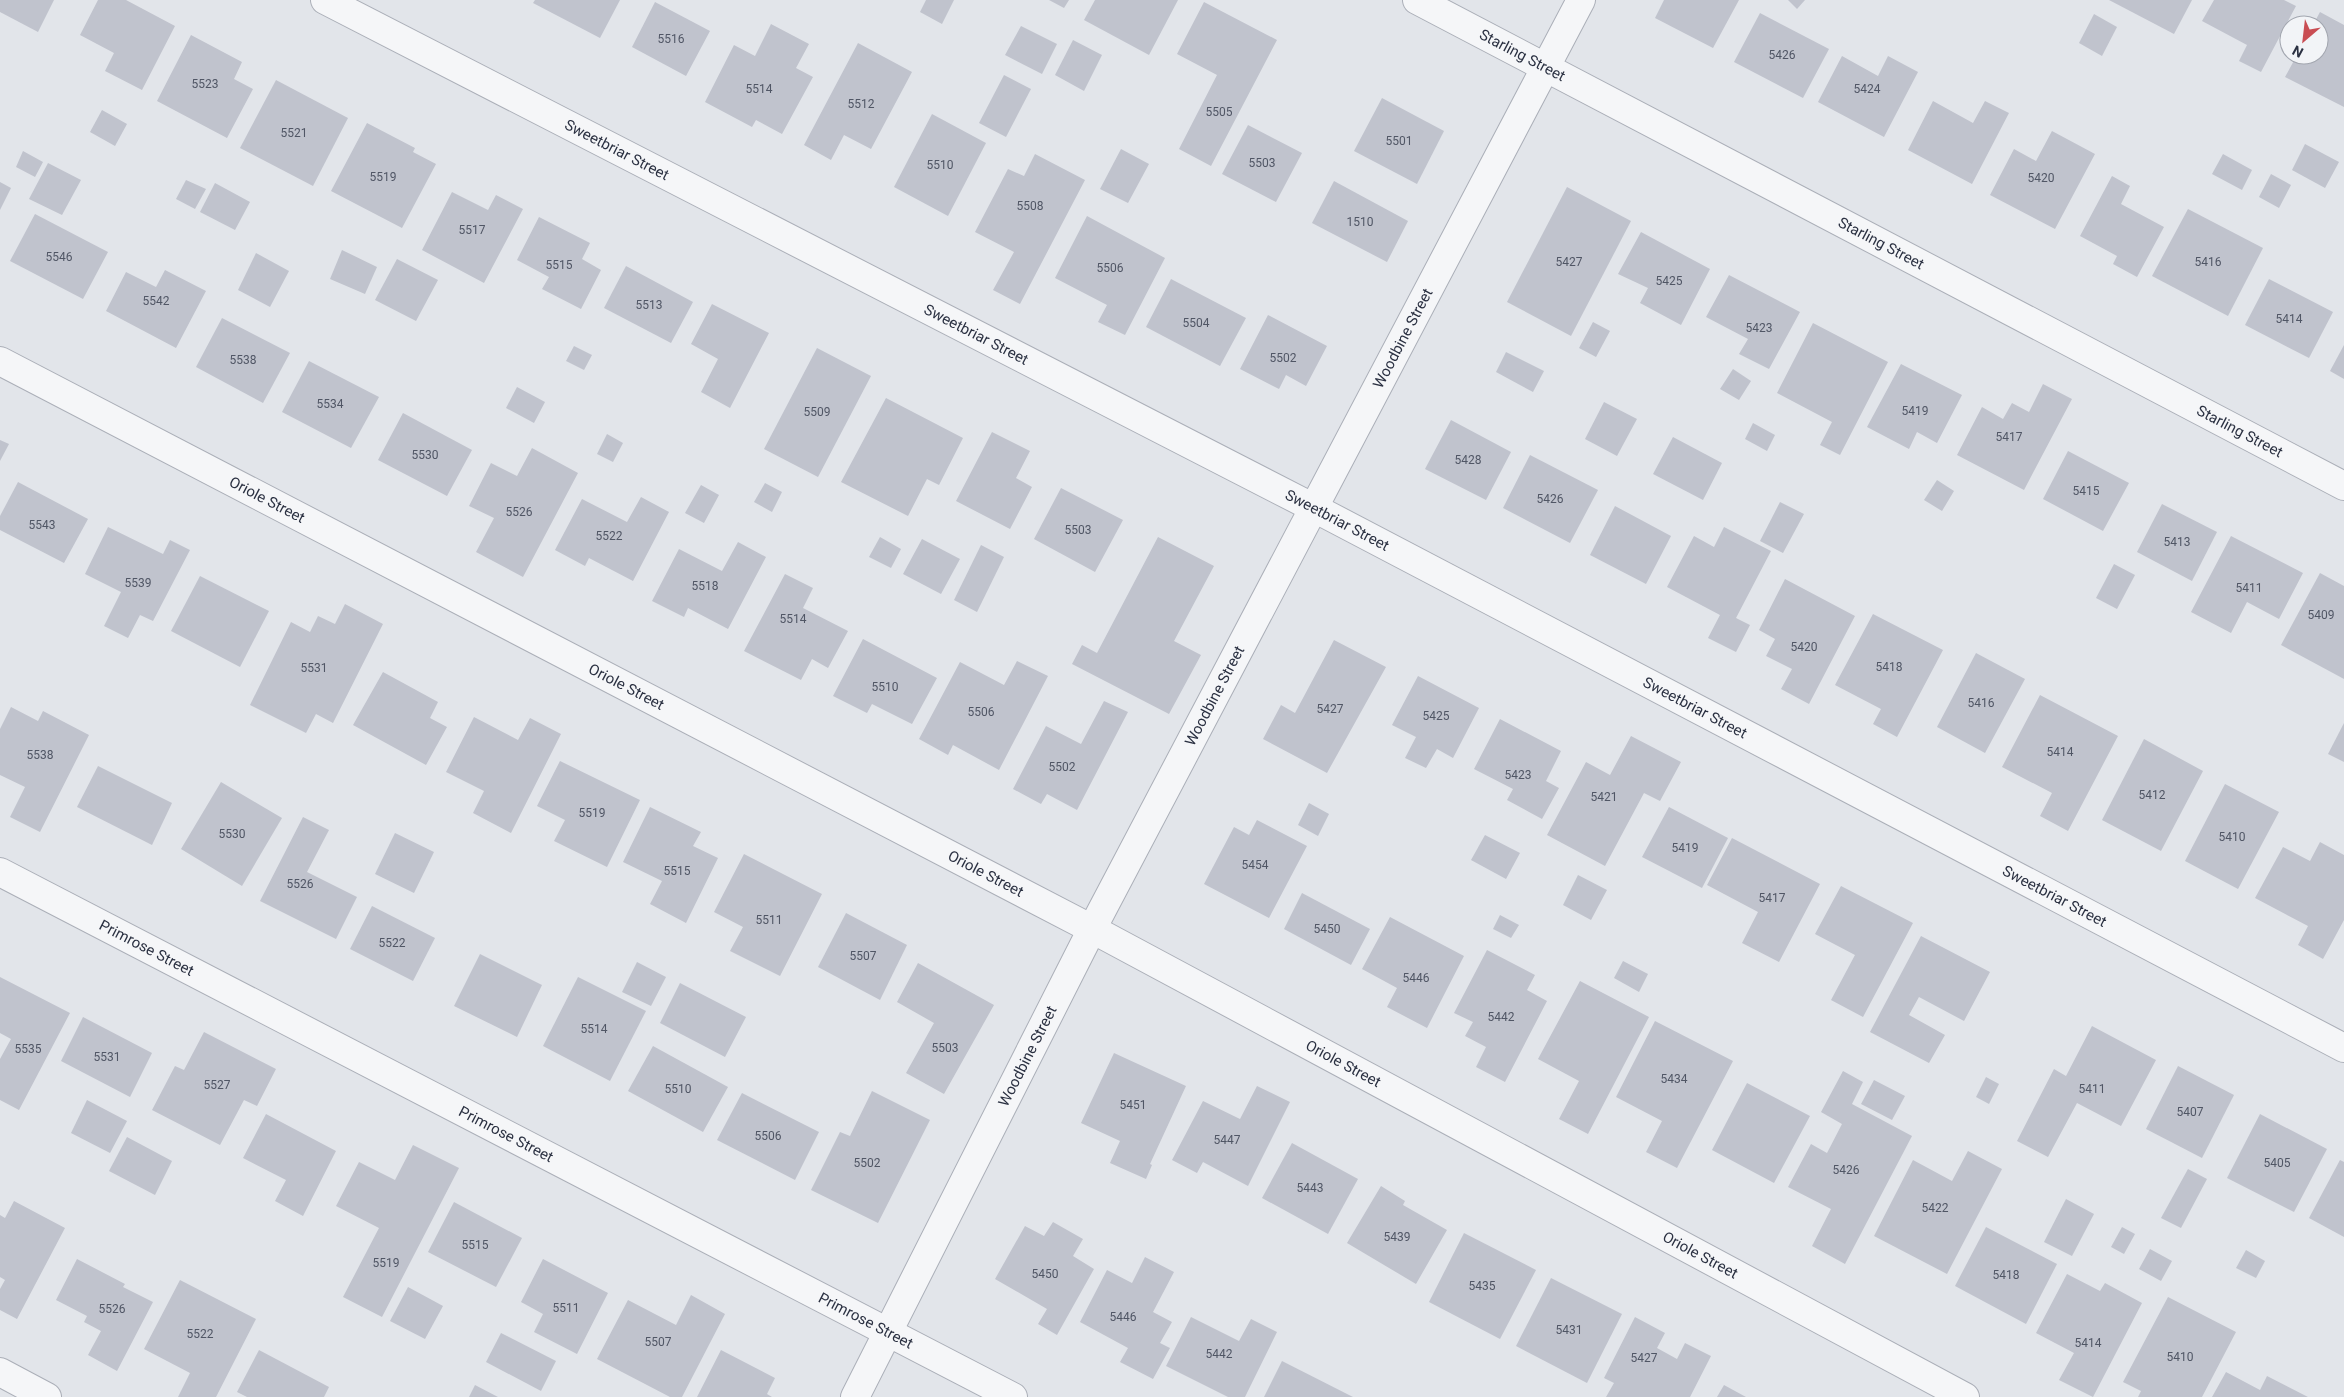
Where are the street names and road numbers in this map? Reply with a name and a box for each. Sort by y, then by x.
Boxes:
street label: Starling Street [1476,25,1568,85]
street label: Sweetbriar Street [562,116,672,184]
street label: Starling Street [1835,213,1927,273]
street label: Woodbine Street [1369,285,1437,391]
street label: Sweetbriar Street [921,300,1031,369]
street label: Starling Street [2194,401,2286,461]
street label: Oriole Street [226,473,308,527]
street label: Sweetbriar Street [1282,486,1392,555]
street label: Woodbine Street [1181,643,1248,749]
street label: Oriole Street [586,660,667,714]
street label: Sweetbriar Street [1640,673,1750,742]
street label: Oriole Street [945,847,1027,901]
street label: Sweetbriar Street [2000,862,2110,931]
street label: Primrose Street [96,916,197,980]
street label: Woodbine Street [995,1003,1061,1110]
street label: Oriole Street [1303,1036,1384,1091]
street label: Primrose Street [456,1102,556,1166]
street label: Oriole Street [1660,1228,1741,1283]
street label: Primrose Street [815,1289,916,1353]

